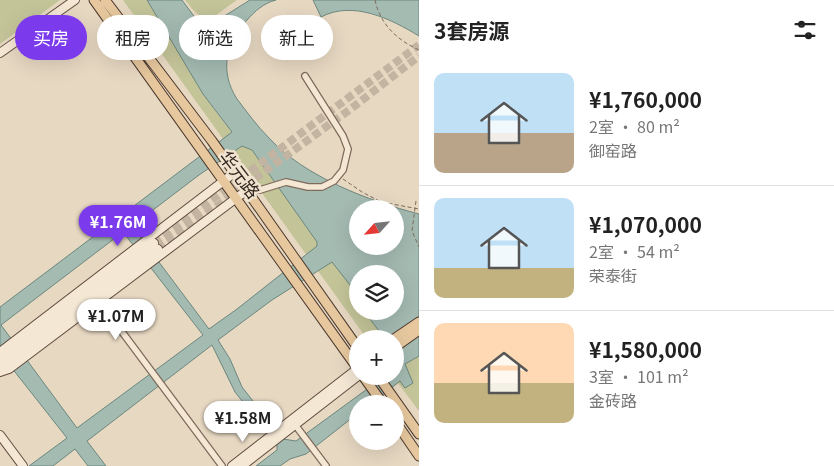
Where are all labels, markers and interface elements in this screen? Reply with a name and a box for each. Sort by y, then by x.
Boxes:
chip: 买房 [15,15,87,60]
chip: 租房 [97,15,169,60]
chip: 筛选 [179,15,251,60]
chip: 新上 [261,15,333,60]
text: 3套房源 [434,15,509,45]
icon: filters [791,16,819,44]
text: ¥1,760,000 [589,84,702,114]
icon: home [474,93,534,153]
text: 2室 · 80 m² [589,114,680,138]
text: 御窑路 [589,138,637,162]
street label: 华元路 [214,144,267,203]
north arrow [349,200,404,255]
map controls [349,200,404,450]
pin: ¥1.76M [77,204,159,247]
text: ¥1.76M [90,209,146,233]
text: ¥1,070,000 [589,209,702,239]
icon: home [474,218,534,278]
text: 2室 · 54 m² [589,239,680,263]
text: 荣泰街 [589,263,637,287]
button: layers [349,265,404,320]
pin: ¥1.07M [75,298,157,341]
text: ¥1.07M [88,303,144,327]
button: + [349,330,404,385]
text: ¥1,580,000 [589,334,702,364]
icon: home [474,343,534,403]
text: 3室 · 101 m² [589,364,689,388]
text: 金砖路 [589,388,637,412]
button: − [349,395,404,450]
pin: ¥1.58M [202,400,284,443]
text: ¥1.58M [215,405,271,429]

